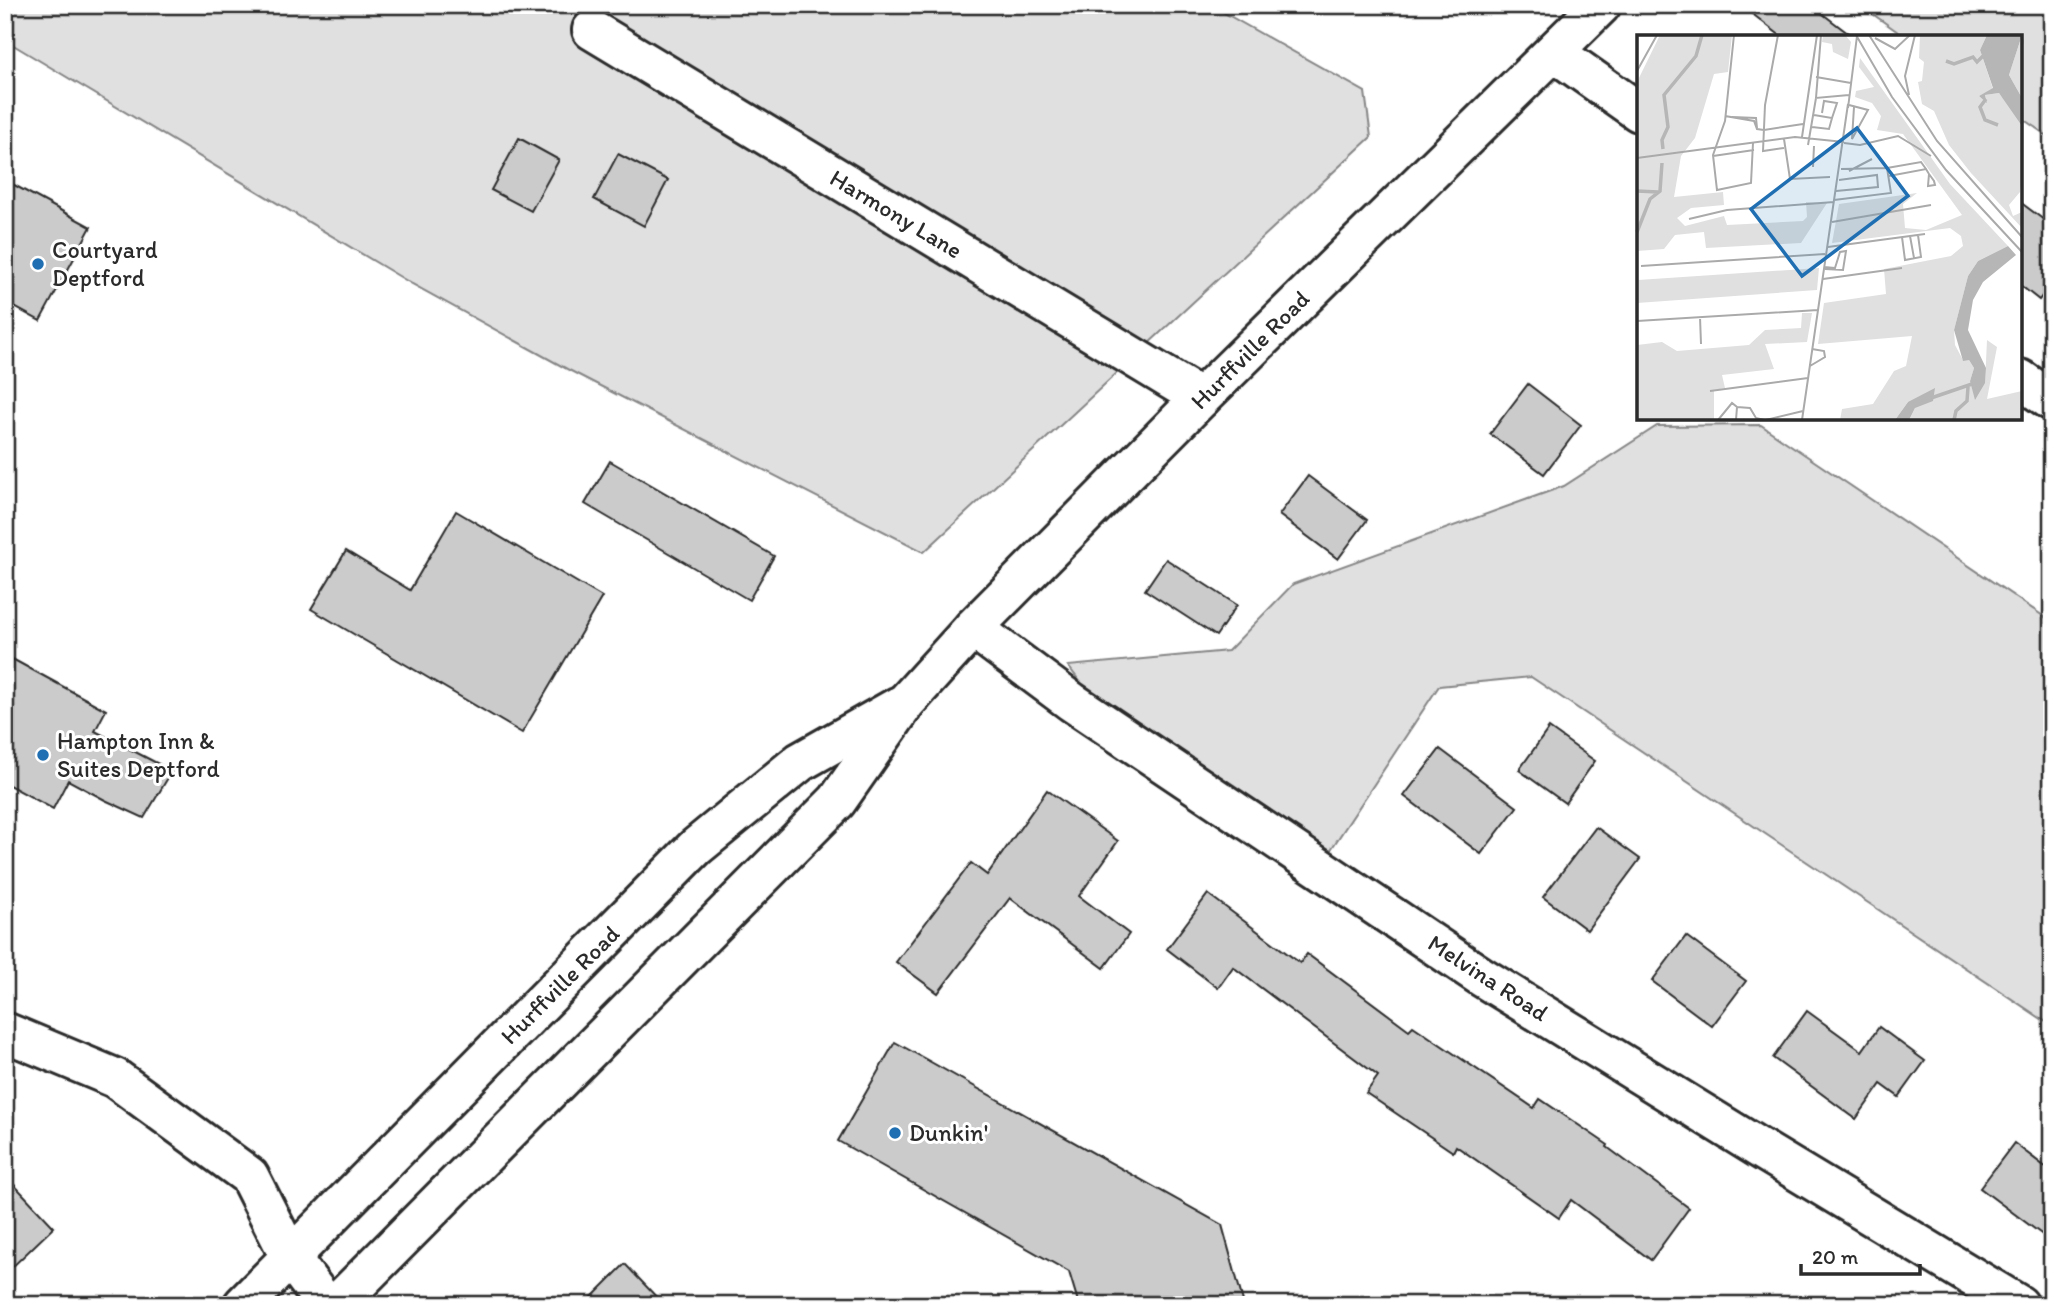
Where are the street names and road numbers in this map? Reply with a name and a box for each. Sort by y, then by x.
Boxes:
street label: Harmony Lane [825,163,968,264]
street label: Hurffville Road [1184,284,1315,415]
street label: Hurffville Road [494,919,625,1050]
street label: Melvina Road [1423,928,1554,1027]

